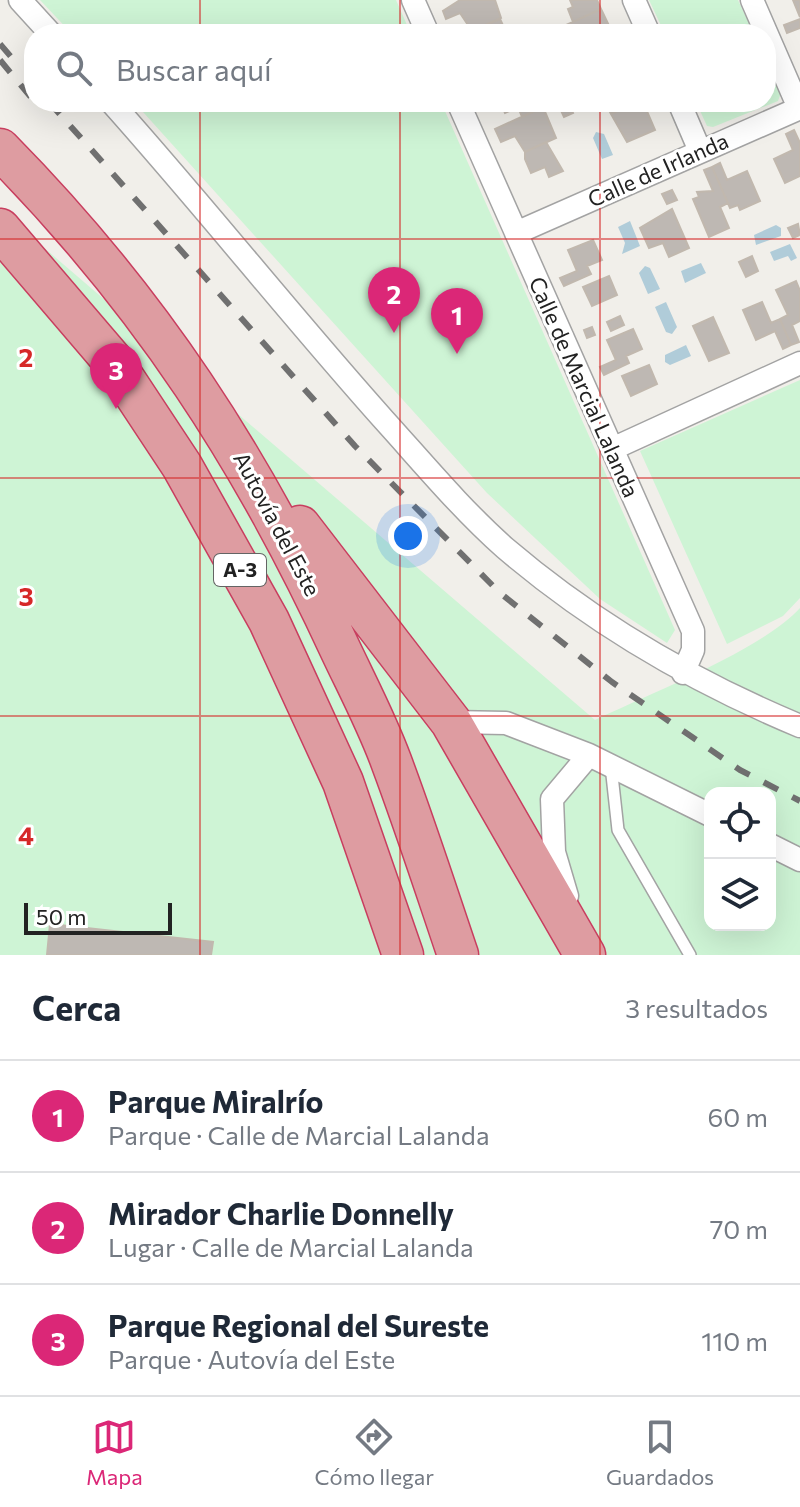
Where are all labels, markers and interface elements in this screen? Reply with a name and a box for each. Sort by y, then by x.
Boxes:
search box [24,24,776,112]
icon: search [52,46,96,90]
text: Buscar aquí [116,50,272,87]
street label: Calle de Irlanda [583,127,732,213]
pin: 2 [368,267,420,333]
street label: Calle de Marcial Lalanda [524,272,645,501]
pin: 1 [431,288,483,354]
text: 2 [19,341,33,372]
pin: 3 [90,343,142,409]
street label: Autovía del Este [228,447,327,600]
your location [388,516,428,556]
road number: A-3 [214,554,266,586]
text: 3 [18,580,34,611]
map controls [704,787,776,931]
button: locate [704,787,776,859]
text: 4 [18,819,34,850]
button: layers [704,859,776,931]
scale bar [24,899,172,935]
text: 50 m [36,903,86,930]
text: Cerca [32,986,121,1028]
text: 3 resultados [625,992,768,1023]
text: Parque Miralrío [108,1082,324,1119]
text: 1 [52,1101,64,1132]
text: 60 m [708,1101,768,1132]
text: Parque · Calle de Marcial Lalanda [108,1119,490,1150]
text: Mirador Charlie Donnelly [108,1194,454,1231]
text: 2 [51,1213,65,1244]
text: 70 m [710,1213,768,1244]
text: Lugar · Calle de Marcial Lalanda [108,1231,474,1262]
text: Parque Regional del Sureste [108,1306,489,1343]
text: 3 [50,1325,66,1356]
text: 110 m [701,1325,768,1356]
text: Parque · Autovía del Este [108,1343,395,1374]
tab: Mapa [86,1415,143,1490]
tab: Cómo llegar [315,1415,434,1490]
tab: Guardados [606,1415,714,1490]

